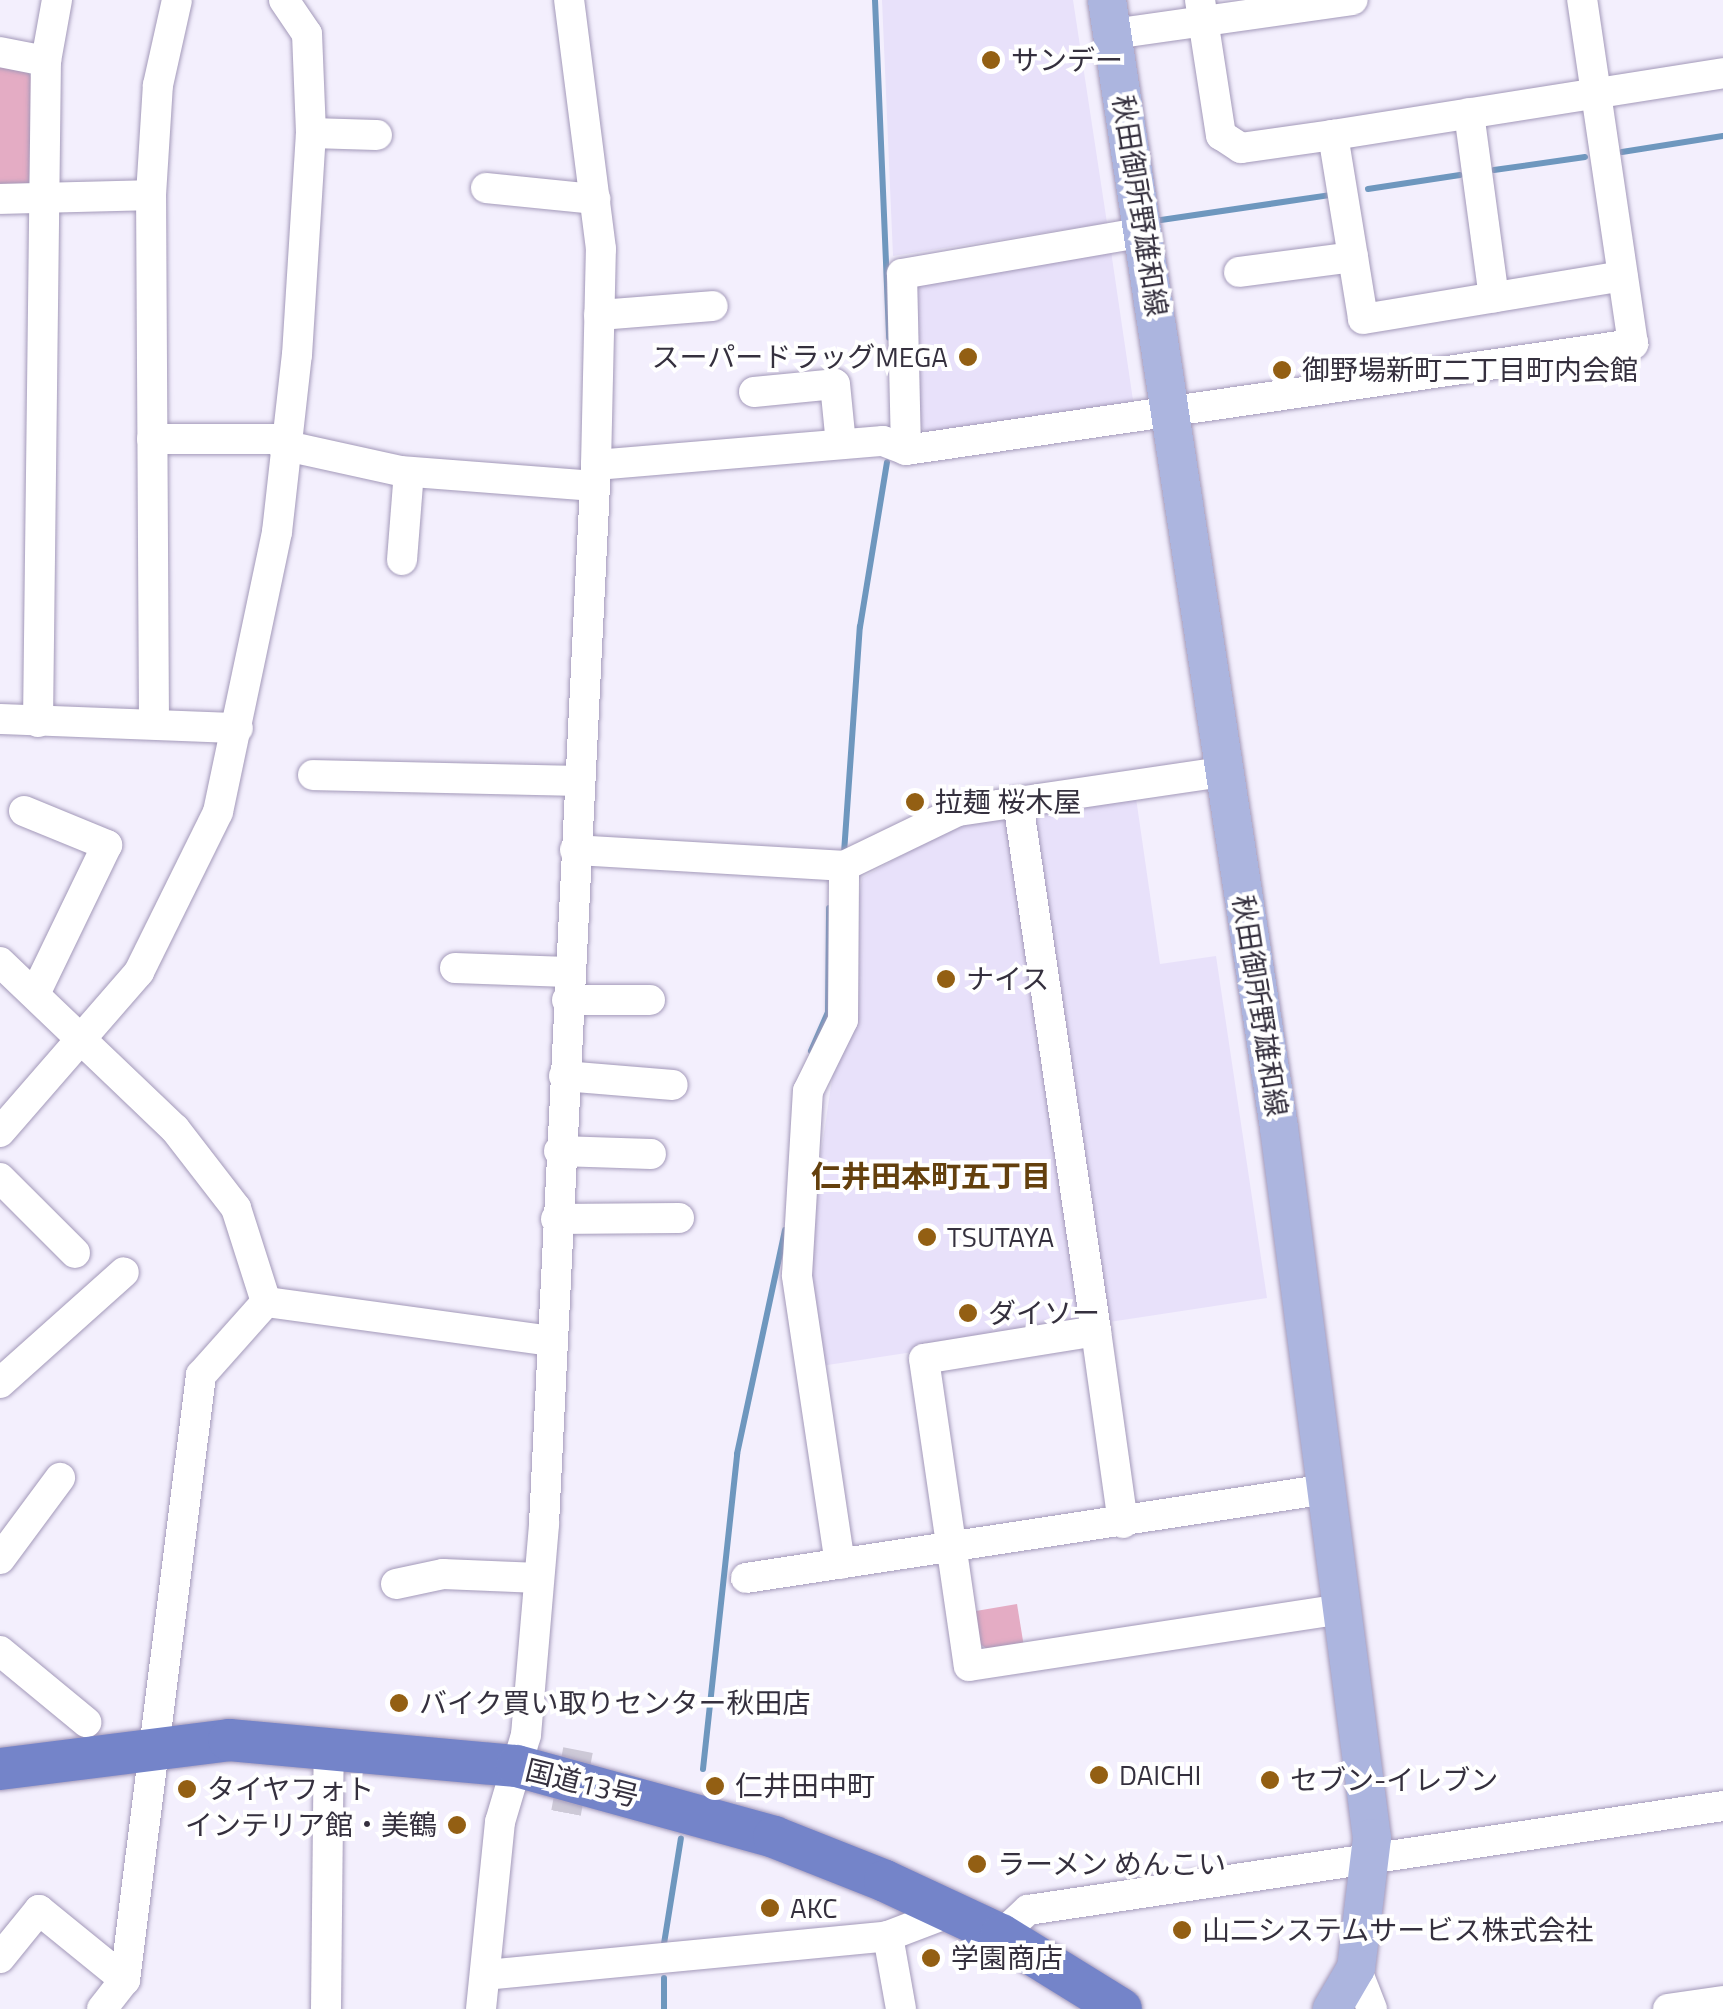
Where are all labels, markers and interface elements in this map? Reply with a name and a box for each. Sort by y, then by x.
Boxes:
place label: サンデー [1011,43,1123,77]
marker: サンデー [980,49,1002,71]
street label: 秋田御所野雄和線 [1106,93,1174,319]
place label: スーパードラッグMEGA [651,340,948,374]
marker: スーパードラッグMEGA [957,346,979,368]
place label: 御野場新町二丁目町内会館 [1302,353,1638,387]
marker: 御野場新町二丁目町内会館 [1271,359,1293,381]
place label: 拉麺 桜木屋 [935,785,1081,819]
marker: 拉麺 桜木屋 [904,791,926,813]
street label: 秋田御所野雄和線 [1226,893,1294,1119]
place label: ナイス [966,962,1050,996]
marker: ナイス [935,968,957,990]
district label: 仁井田本町五丁目 [811,1158,1051,1194]
place label: TSUTAYA [947,1220,1054,1254]
marker: TSUTAYA [916,1226,938,1248]
place label: ダイソー [988,1296,1100,1330]
marker: ダイソー [957,1302,979,1324]
place label: バイク買い取りセンター秋田店 [419,1686,811,1720]
marker: バイク買い取りセンター秋田店 [388,1692,410,1714]
street label: 国道13号 [522,1753,642,1813]
place label: DAICHI [1119,1758,1201,1792]
place label: セブン-イレブン [1290,1763,1498,1797]
marker: DAICHI [1088,1764,1110,1786]
place label: 仁井田中町 [735,1769,875,1803]
marker: セブン-イレブン [1259,1769,1281,1791]
place label: タイヤフォト [207,1772,375,1806]
marker: 仁井田中町 [704,1775,726,1797]
marker: タイヤフォト [176,1778,198,1800]
place label: インテリア館・美鶴 [185,1808,437,1842]
marker: インテリア館・美鶴 [446,1814,468,1836]
place label: ラーメン めんこい [997,1847,1227,1881]
marker: ラーメン めんこい [966,1853,988,1875]
place label: AKC [790,1891,837,1925]
marker: AKC [759,1897,781,1919]
place label: 山二システムサービス株式会社 [1202,1913,1594,1947]
marker: 山二システムサービス株式会社 [1171,1919,1193,1941]
place label: 学園商店 [951,1941,1063,1975]
marker: 学園商店 [920,1947,942,1969]

